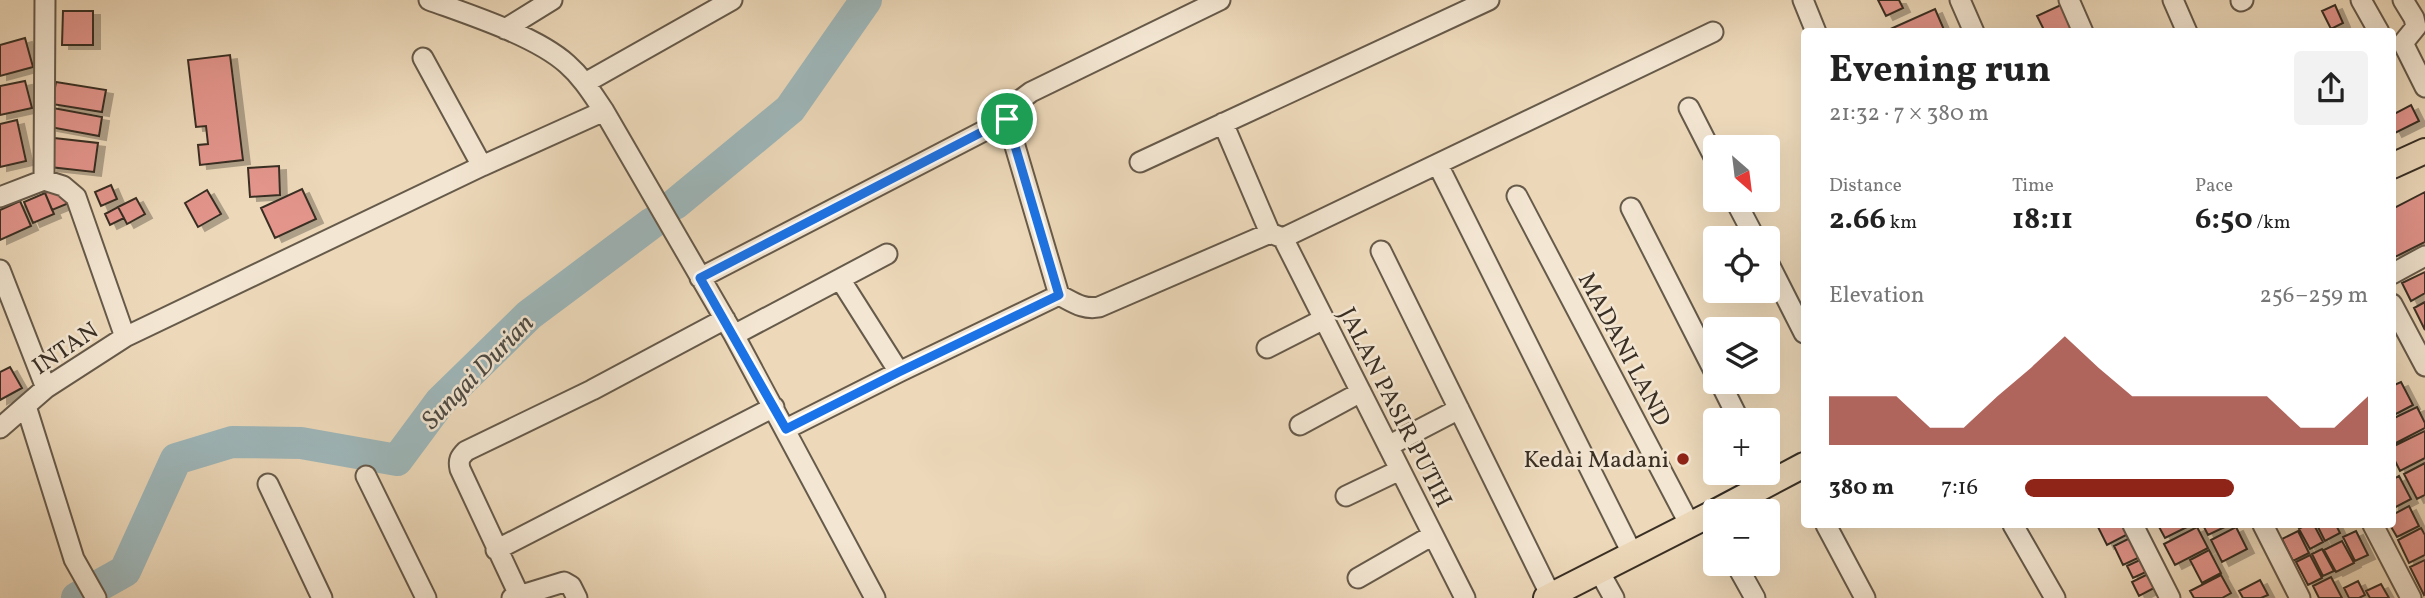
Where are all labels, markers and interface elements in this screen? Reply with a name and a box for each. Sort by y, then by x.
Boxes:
text: Evening run [1829,45,2051,98]
button: share [2294,51,2368,125]
pin [977,89,1037,149]
text: 21:32 · 7 × 380 m [1829,98,1989,130]
icon: arrive [988,100,1026,138]
north arrow [1703,135,1780,212]
map controls [1703,135,1780,576]
text: Distance [1829,173,1902,199]
text: Time [2012,173,2054,199]
text: Pace [2195,173,2233,199]
text: 2.66 [1829,199,1886,241]
text: 18:11 [2012,199,2073,241]
text: 6:50 [2195,199,2253,241]
text: km [1886,210,1917,236]
text: /km [2253,210,2291,236]
button: locate [1703,226,1780,303]
street label: MADANI LAND [1568,267,1678,433]
text: Elevation [1829,280,1925,312]
text: 256–259 m [2259,280,2368,312]
street label: JALAN PASIR PUTIH [1329,302,1459,514]
water label: Sungai Durian [414,307,543,438]
street label: INTAN [26,315,106,384]
button: layers [1703,317,1780,394]
button: + [1703,408,1780,485]
place label: Kedai Madani [1523,444,1669,478]
marker: Kedai Madani [1675,451,1691,467]
text: 380 m [1829,472,1894,504]
text: 7:16 [1941,472,1978,504]
button: − [1703,499,1780,576]

